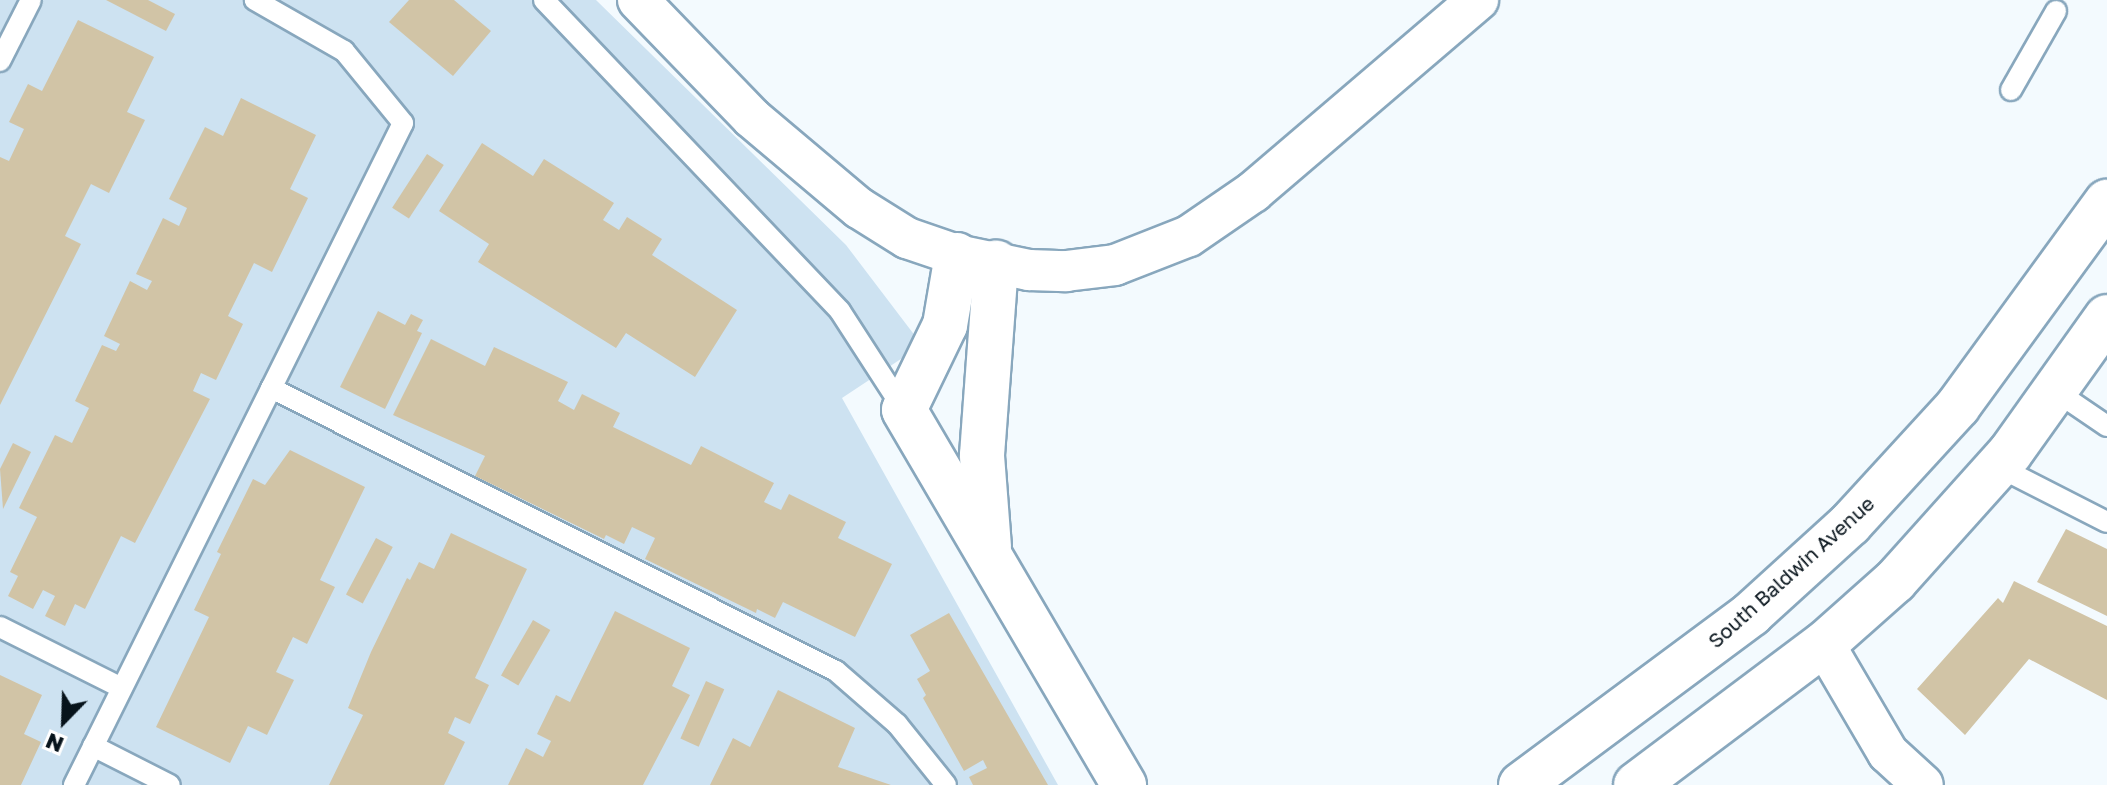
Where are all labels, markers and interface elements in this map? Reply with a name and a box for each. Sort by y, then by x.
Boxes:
street label: South Baldwin Avenue [1703,491,1879,653]
north arrow [24,681,104,761]
text: N [41,728,67,759]

